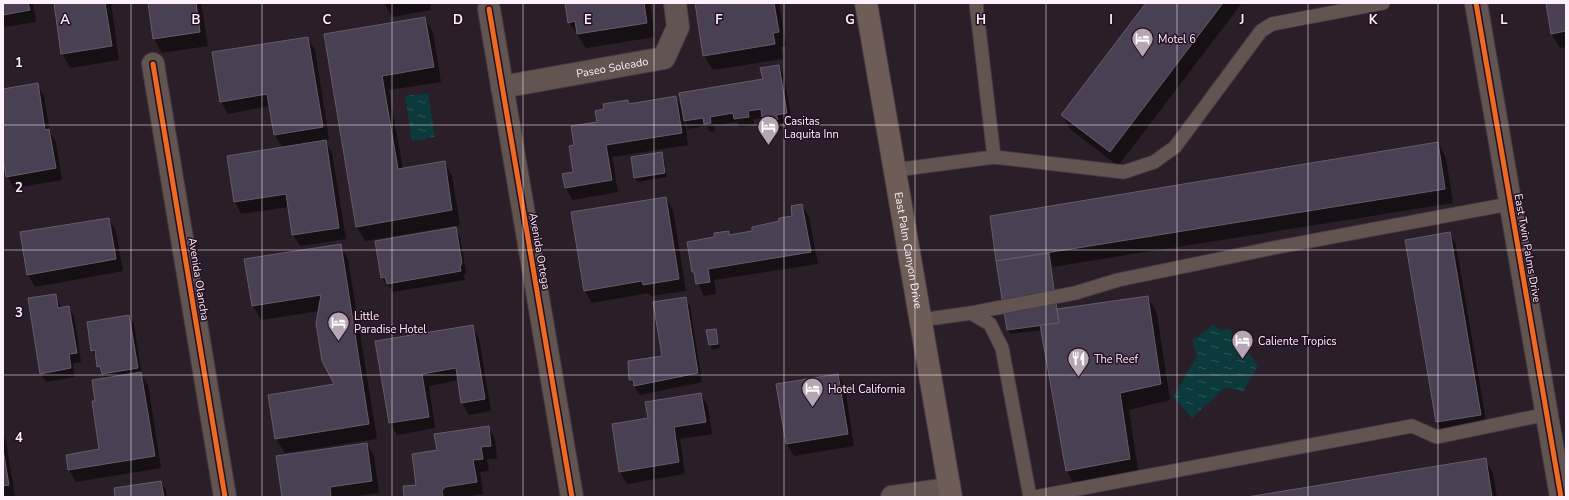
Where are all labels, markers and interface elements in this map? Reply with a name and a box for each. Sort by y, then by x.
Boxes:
text: A [60,11,70,29]
text: B [192,11,201,29]
text: C [323,11,332,29]
text: D [453,11,463,29]
text: E [584,11,592,29]
text: F [715,11,723,29]
text: G [845,11,855,29]
text: H [976,11,986,29]
text: I [1109,11,1113,29]
text: J [1239,11,1244,29]
text: K [1369,11,1378,29]
text: L [1500,11,1508,29]
hotel icon: Motel 6 [1129,26,1155,59]
place label: Motel 6 [1158,32,1196,47]
text: 1 [15,54,23,72]
street label: Paseo Soleado [575,54,650,82]
hotel icon: Casitas Laquita Inn [756,114,782,147]
place label: Casitas Laquita Inn [784,114,839,142]
text: 2 [15,179,23,197]
street label: East Palm Canyon Drive [891,191,926,310]
street label: East Twin Palms Drive [1511,192,1544,304]
street label: Avenida Ortega [525,212,554,291]
street label: Avenida Olancha [185,236,213,322]
text: 3 [15,304,23,322]
hotel icon: Little Paradise Hotel [325,309,351,342]
place label: Little Paradise Hotel [354,309,427,337]
hotel icon: Caliente Tropics [1229,328,1255,361]
place label: Caliente Tropics [1258,334,1337,349]
restaurant icon: The Reef [1066,346,1092,379]
place label: The Reef [1094,352,1138,367]
hotel icon: Hotel California [799,376,825,409]
place label: Hotel California [828,382,905,397]
text: 4 [15,429,23,447]

